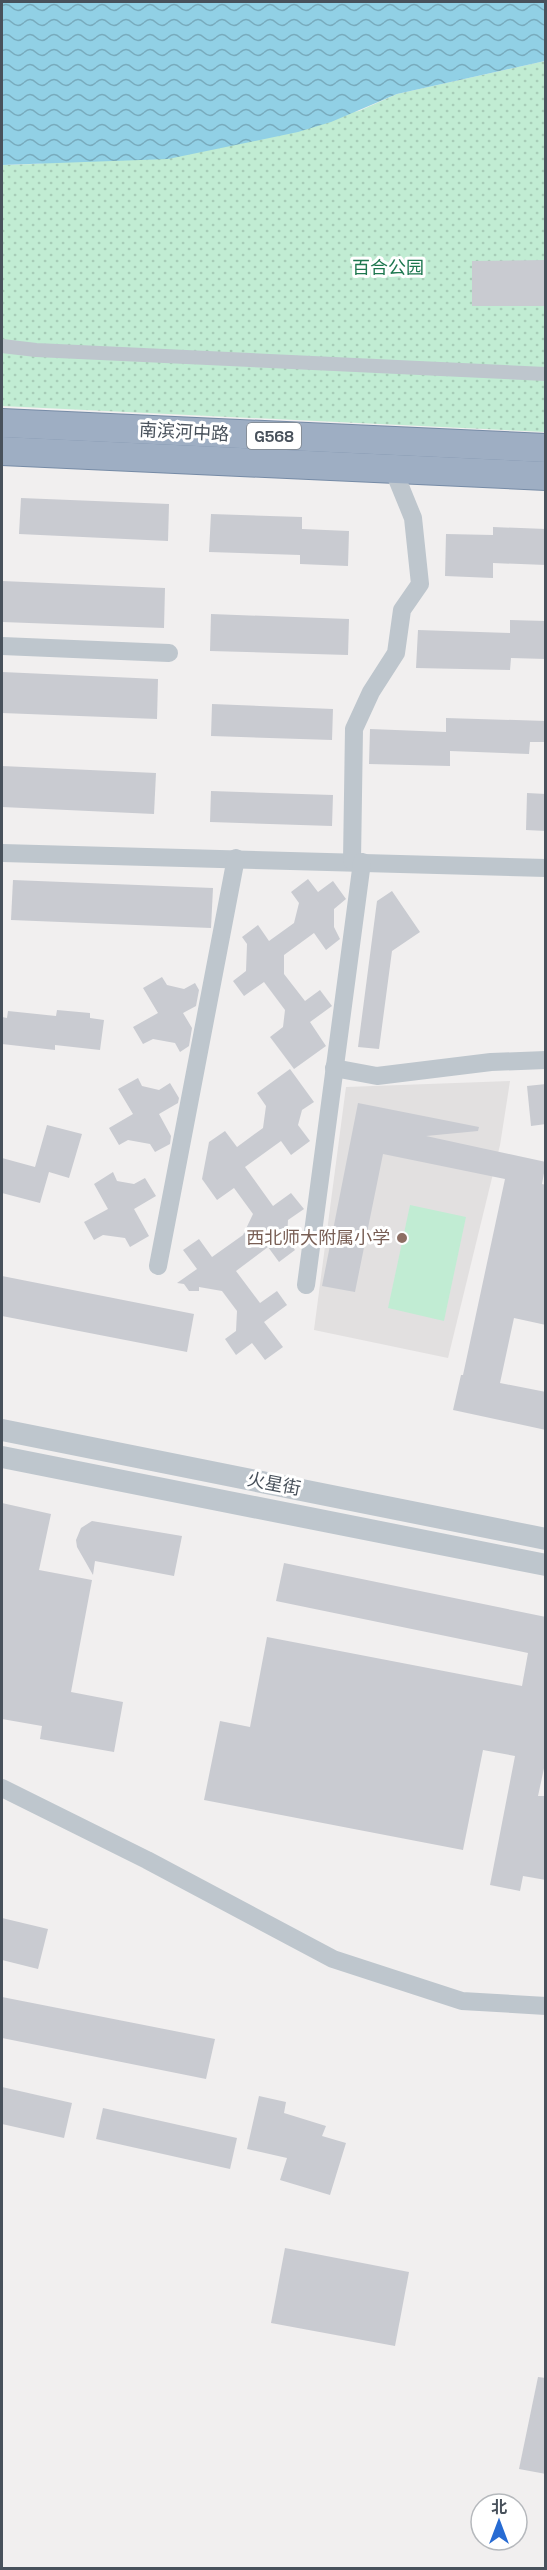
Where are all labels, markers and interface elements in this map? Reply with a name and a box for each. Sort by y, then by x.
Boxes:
park label: 百合公园 [352,256,424,279]
street label: 南滨河中路 [138,418,230,445]
road number: G568 [247,423,301,449]
place label: 西北师大附属小学 [246,1226,390,1249]
marker: 西北师大附属小学 [395,1231,409,1245]
street label: 火星街 [245,1467,303,1500]
north arrow [469,2492,529,2552]
text: 北 [491,2497,507,2518]

